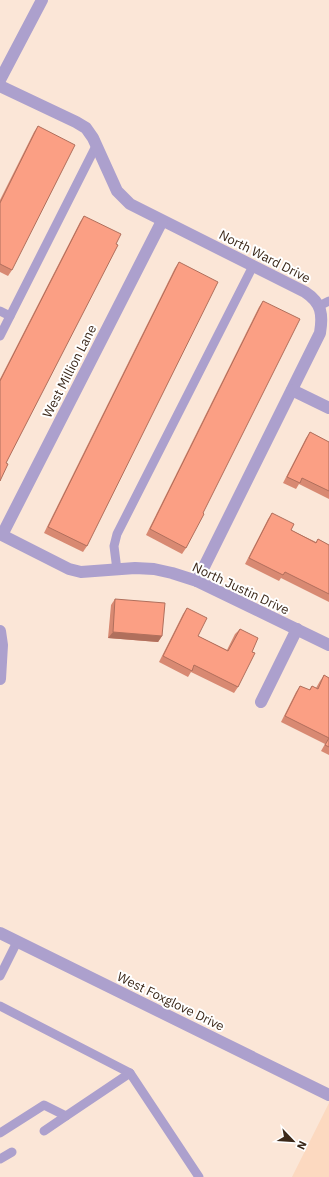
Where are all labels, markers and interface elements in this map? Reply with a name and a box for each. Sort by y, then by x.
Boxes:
street label: North Ward Drive [216,226,313,287]
street label: West Million Lane [39,322,100,421]
street label: North Justin Drive [190,559,292,618]
street label: West Foxglove Drive [114,968,227,1035]
north arrow [273,1121,313,1161]
text: N [294,1139,310,1152]

